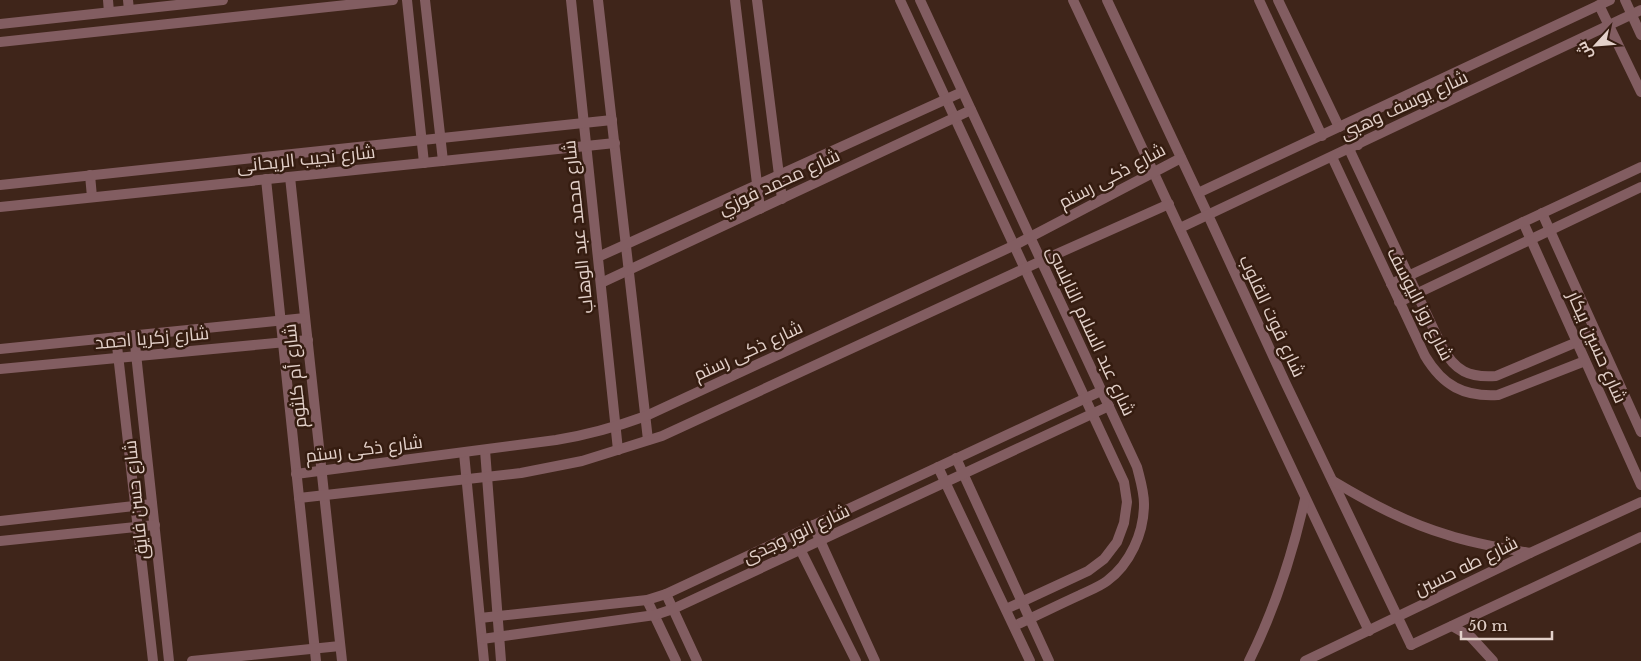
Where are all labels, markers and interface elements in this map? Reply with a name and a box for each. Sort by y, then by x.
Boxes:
north arrow [1571,20,1621,70]
text: ش [1572,39,1596,63]
street label: شارع يوسف وهبى [1337,66,1472,145]
street label: شارع محمد عبد الوهاب [558,139,599,315]
street label: شارع ذكى رستم [1055,139,1170,214]
street label: شارع نجيب الريحانى [236,141,376,178]
street label: شارع محمد فوزي [715,144,845,222]
street label: شارع عبد السلام النابلسى [1041,243,1140,420]
street label: شارع روز اليوسف [1381,244,1458,365]
street label: شارع قوت القلوب [1233,251,1310,381]
street label: شارع حسين بيكار [1561,287,1632,407]
street label: شارع ذكى رستم [690,316,806,387]
street label: شارع زكريا احمد [94,322,210,355]
street label: شارع أم كلثوم [279,323,312,429]
street label: شارع ذكى رستم [304,431,424,468]
street label: شارع حسن فايق [119,439,154,561]
street label: شارع انور وجدى [739,500,853,569]
street label: شارع طه حسين [1411,531,1522,601]
scale bar [1461,608,1552,640]
text: 50 m [1468,616,1508,635]

